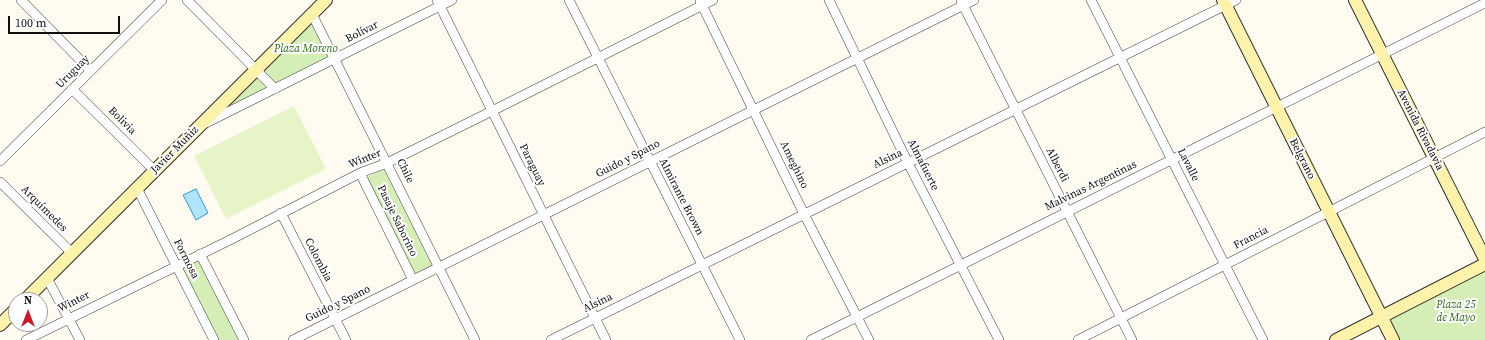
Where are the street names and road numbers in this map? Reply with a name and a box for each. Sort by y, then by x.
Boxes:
street label: Bolívar [343,18,381,46]
street label: Uruguay [54,53,92,91]
street label: Avenida Rivadavia [1394,87,1446,173]
street label: Bolivia [105,104,139,138]
street label: Javier Muñiz [148,123,202,177]
street label: Belgrano [1286,136,1318,182]
street label: Guido y Spano [594,137,662,181]
street label: Almafuerte [904,137,942,193]
street label: Ameghino [777,139,811,191]
street label: Paraguay [516,142,548,188]
street label: Winter [347,146,383,172]
street label: Alsina [871,146,905,172]
street label: Alberdi [1043,146,1071,184]
street label: Lavalle [1174,146,1202,184]
street label: Almirante Brown [656,156,706,238]
street label: Chile [393,157,417,185]
street label: Malvinas Argentinas [1043,158,1139,214]
street label: Arquímedes [18,183,70,235]
street label: Pasaje Saborino [374,183,420,259]
street label: Francia [1231,224,1271,252]
street label: Colombia [301,236,335,284]
street label: Formosa [170,237,202,281]
street label: Guido y Spano [303,283,373,325]
street label: Winter [56,289,92,315]
street label: Alsina [581,290,615,316]

